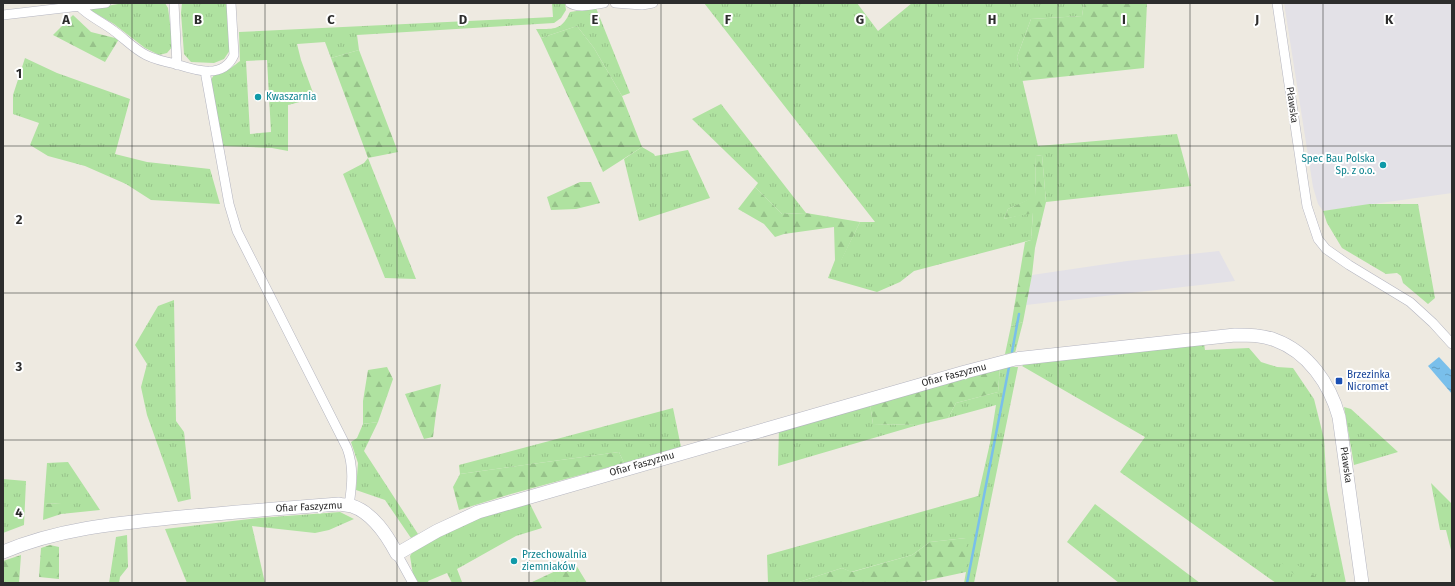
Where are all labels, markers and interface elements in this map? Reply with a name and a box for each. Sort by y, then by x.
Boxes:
text: A [61,12,70,27]
text: B [194,12,202,27]
text: C [327,12,335,27]
text: D [459,12,468,27]
text: E [592,12,599,27]
text: F [725,12,732,27]
text: G [856,12,864,27]
text: H [988,12,996,27]
text: I [1122,12,1126,27]
text: J [1254,12,1259,27]
text: K [1385,12,1394,27]
text: 1 [16,66,22,81]
street label: Pławska [1284,86,1300,124]
place label: Kwaszarnia [266,91,317,103]
marker: Kwaszarnia [253,92,263,102]
place label: Spec Bau Polska Sp. z o.o. [1301,153,1375,177]
marker: Spec Bau Polska Sp. z o.o. [1378,160,1388,170]
text: 2 [16,212,23,227]
text: 3 [15,359,23,374]
street label: Ofiar Faszyzmu [920,361,988,389]
place label: Brzezinka Nicromet [1347,369,1390,393]
marker: Brzezinka Nicromet [1334,376,1344,386]
street label: Pławska [1338,446,1354,484]
street label: Ofiar Faszyzmu [608,449,676,479]
street label: Ofiar Faszyzmu [275,499,343,515]
text: 4 [15,505,23,520]
place label: Przechowalnia ziemniaków [522,549,587,573]
marker: Przechowalnia ziemniaków [509,556,519,566]

